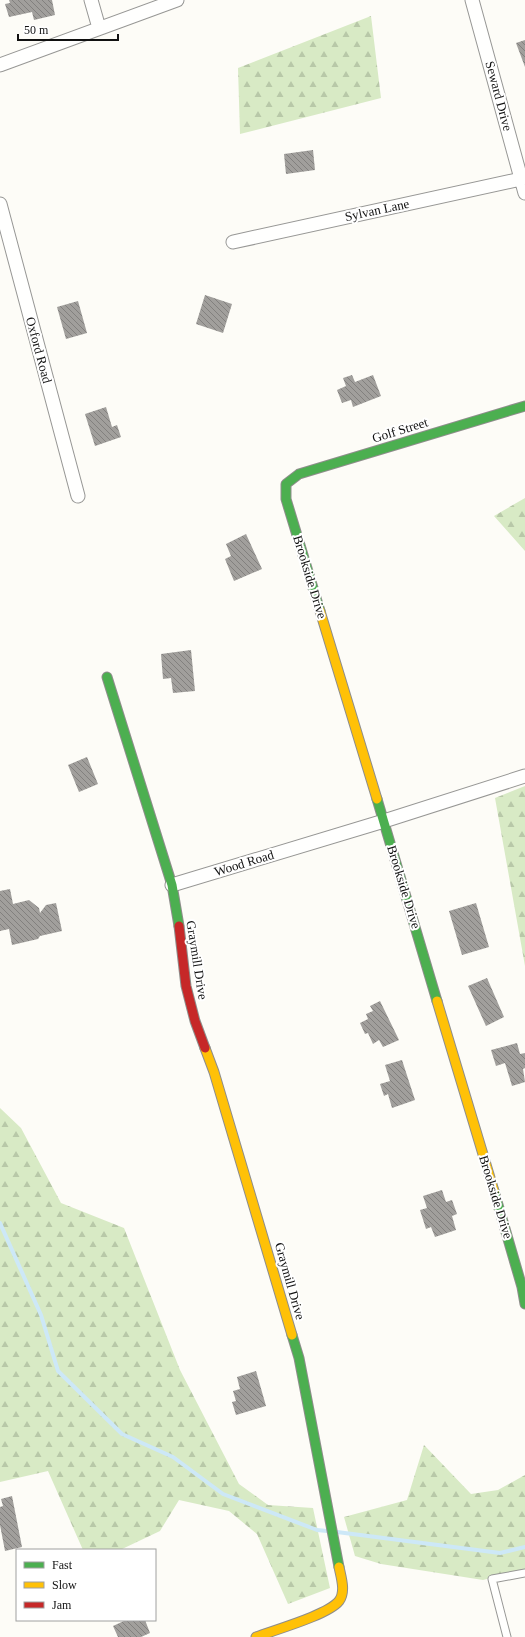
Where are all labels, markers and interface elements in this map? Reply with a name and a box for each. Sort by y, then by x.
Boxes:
scale bar [18,16,118,42]
text: 50 m [24,23,49,37]
street label: Seward Drive [482,59,516,133]
street label: Sylvan Lane [343,196,411,224]
street label: Oxford Road [23,315,55,385]
street label: Golf Street [370,414,430,446]
street label: Brookside Drive [290,534,330,621]
street label: Brookside Drive [384,844,424,931]
street label: Wood Road [212,847,276,879]
street label: Graymill Drive [183,919,211,1001]
street label: Brookside Drive [476,1154,516,1241]
street label: Graymill Drive [272,1241,308,1322]
legend [16,1549,156,1621]
text: Fast [52,1558,73,1572]
text: Slow [52,1578,77,1592]
text: Jam [52,1598,72,1612]

